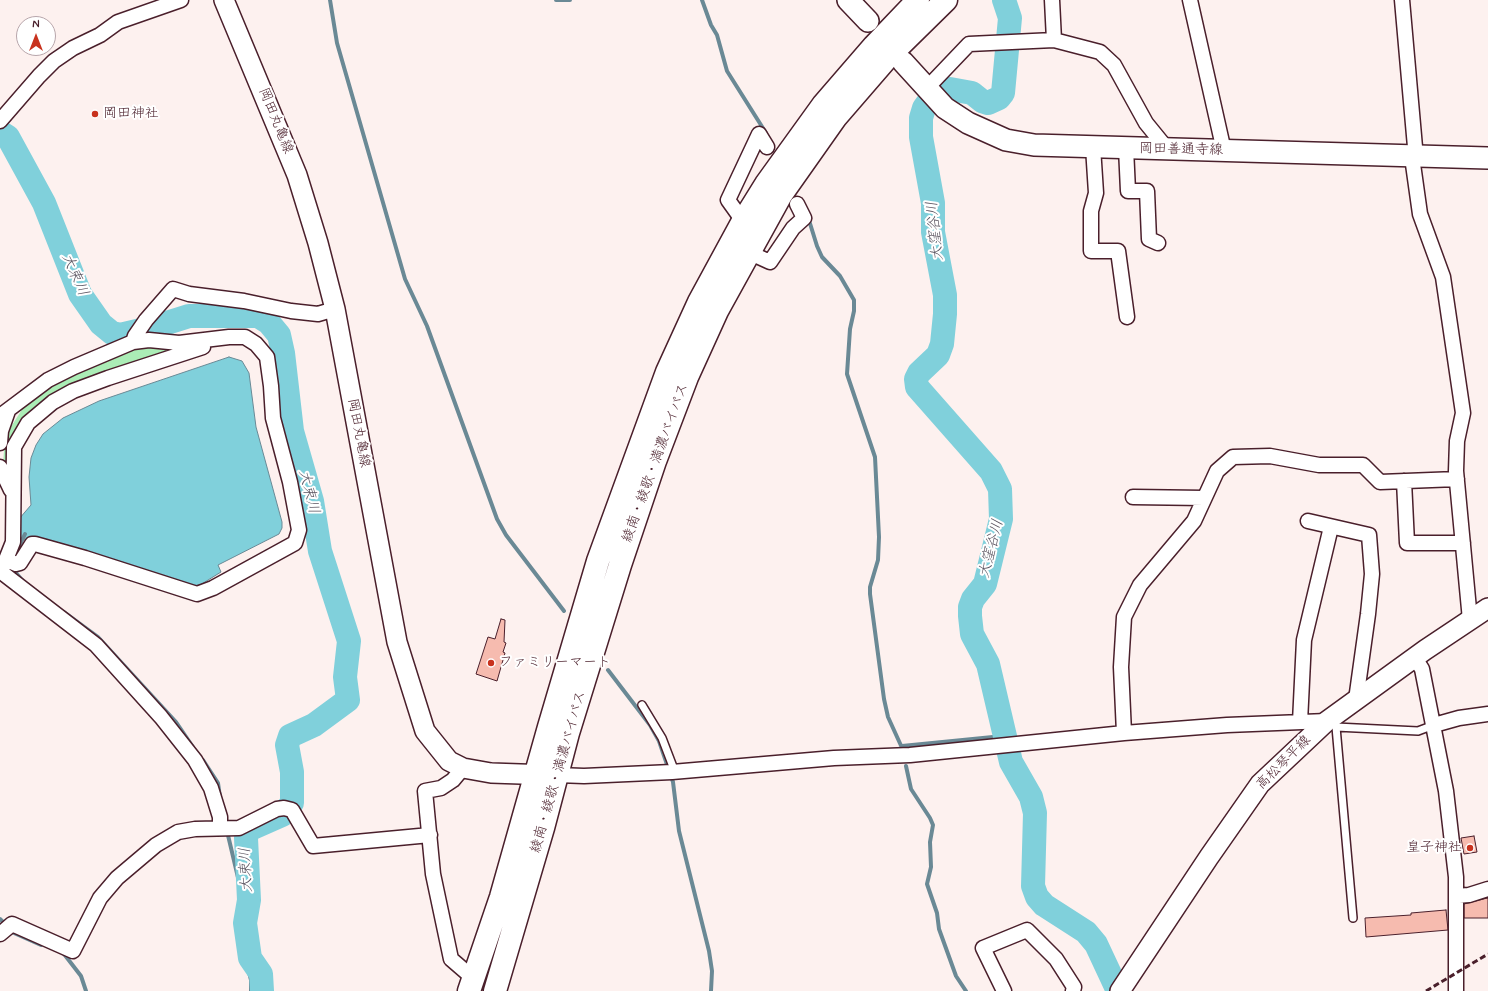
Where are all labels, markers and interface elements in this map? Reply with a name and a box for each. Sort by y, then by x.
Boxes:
north arrow [16,16,56,56]
text: N [32,18,40,32]
street label: 岡田丸亀線 [254,85,296,157]
place label: 岡田神社 [103,106,159,122]
marker: 岡田神社 [90,109,100,119]
street label: 岡田善通寺線 [1139,141,1223,159]
water label: 大窪谷川 [924,200,948,262]
water label: 大束川 [57,251,91,299]
street label: 綾南・綾歌・満濃バイパス [619,381,693,545]
street label: 岡田丸亀線 [343,397,373,469]
water label: 大束川 [294,468,322,516]
water label: 大窪谷川 [976,518,1008,580]
place label: ファミリーマート [499,655,611,671]
marker: ファミリーマート [486,658,496,668]
street label: 綾南・綾歌・満濃バイパス [528,689,590,855]
street label: 高松琴平線 [1253,732,1315,794]
place label: 皇子神社 [1406,840,1462,856]
marker: 皇子神社 [1465,843,1475,853]
water label: 大束川 [237,847,257,893]

